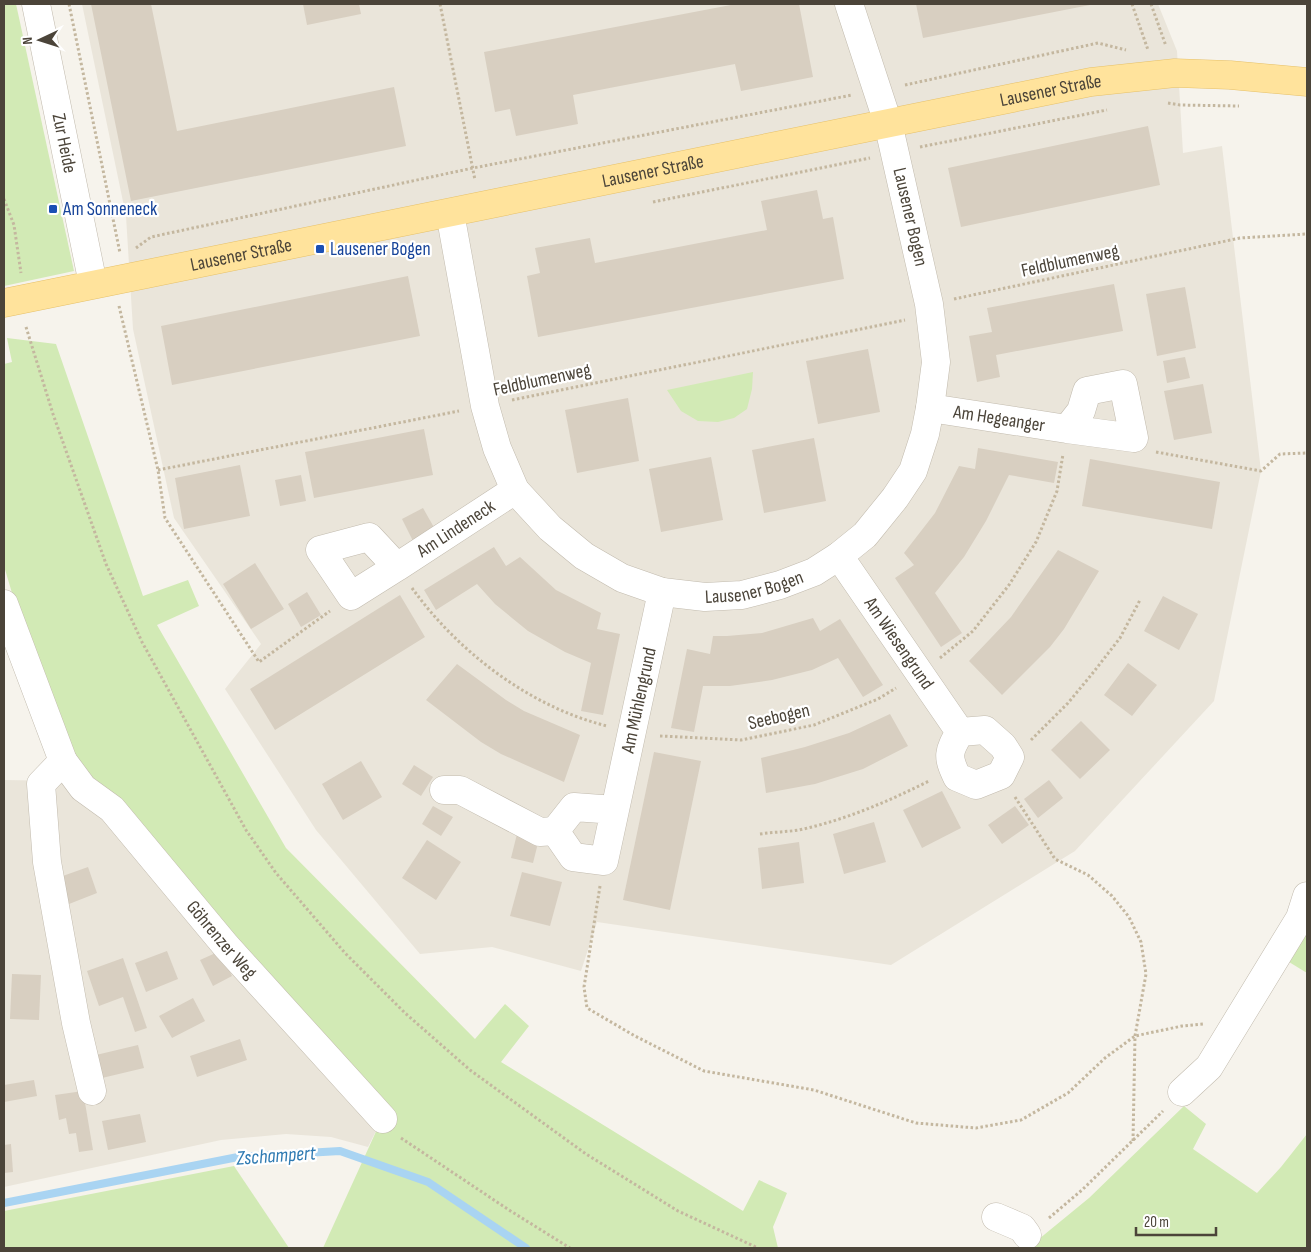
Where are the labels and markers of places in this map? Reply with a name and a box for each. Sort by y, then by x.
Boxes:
place label: Am Sonneneck [62,198,158,221]
marker: Am Sonneneck [47,203,59,215]
place label: Lausener Bogen [330,238,431,261]
marker: Lausener Bogen [314,243,326,255]

